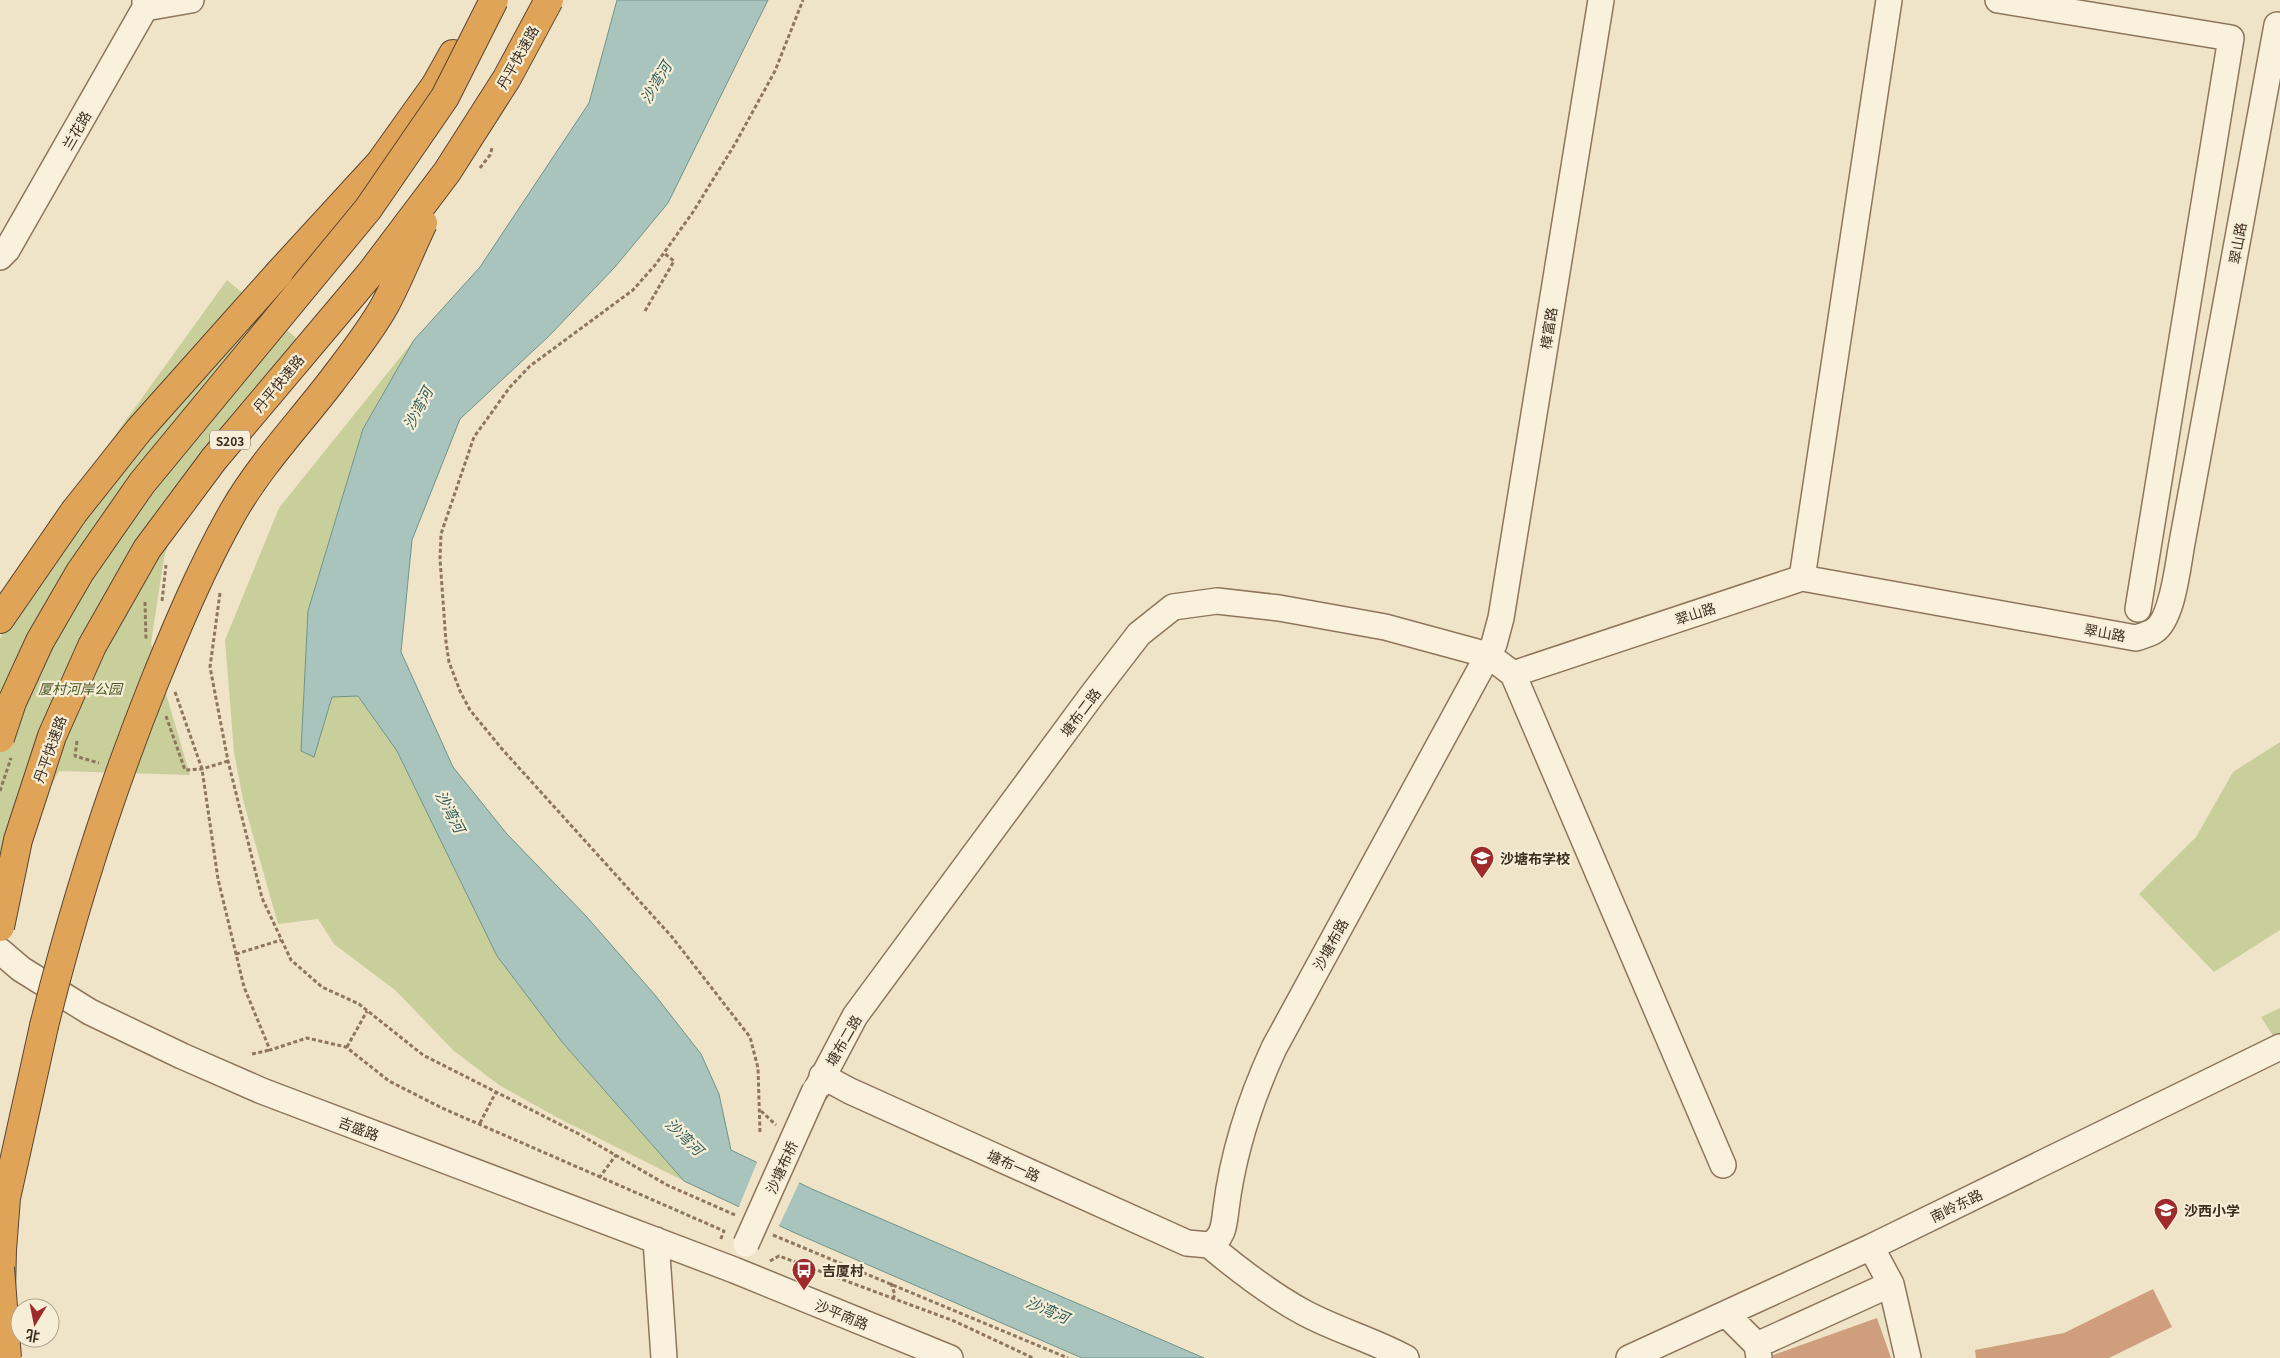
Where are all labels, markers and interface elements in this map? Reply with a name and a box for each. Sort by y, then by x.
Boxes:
street label: 丹平快速路 [491,22,543,92]
water label: 沙湾河 [634,55,677,107]
street label: 兰花路 [57,107,95,153]
street label: 翠山路 [2224,221,2250,265]
street label: 樟富路 [1535,306,1561,350]
street label: 丹平快速路 [248,350,308,416]
water label: 沙湾河 [397,381,438,433]
road number: S203 [210,430,250,450]
street label: 翠山路 [1672,597,1718,629]
street label: 翠山路 [2083,619,2127,645]
park label: 厦村河岸公园 [38,678,124,698]
street label: 塘布二路 [1055,684,1105,740]
street label: 丹平快速路 [28,713,70,785]
water label: 沙湾河 [431,786,472,838]
school or university icon: 沙塘布学校 [1469,845,1495,879]
place label: 沙塘布学校 [1500,848,1570,868]
street label: 沙塘布路 [1308,915,1352,973]
street label: 塘布二路 [820,1011,866,1069]
street label: 吉盛路 [336,1111,382,1145]
water label: 沙湾河 [662,1113,711,1161]
street label: 沙塘布桥 [760,1137,802,1197]
street label: 塘布一路 [984,1144,1044,1186]
street label: 南岭东路 [1926,1184,1986,1226]
school or university icon: 沙西小学 [2153,1197,2179,1231]
place label: 沙西小学 [2184,1200,2240,1220]
bus stop icon: 吉厦村 [791,1257,817,1291]
place label: 吉厦村 [822,1260,864,1280]
water label: 沙湾河 [1023,1291,1076,1329]
street label: 沙平南路 [812,1294,872,1334]
north arrow [10,1298,60,1348]
text: 北 [24,1326,41,1348]

